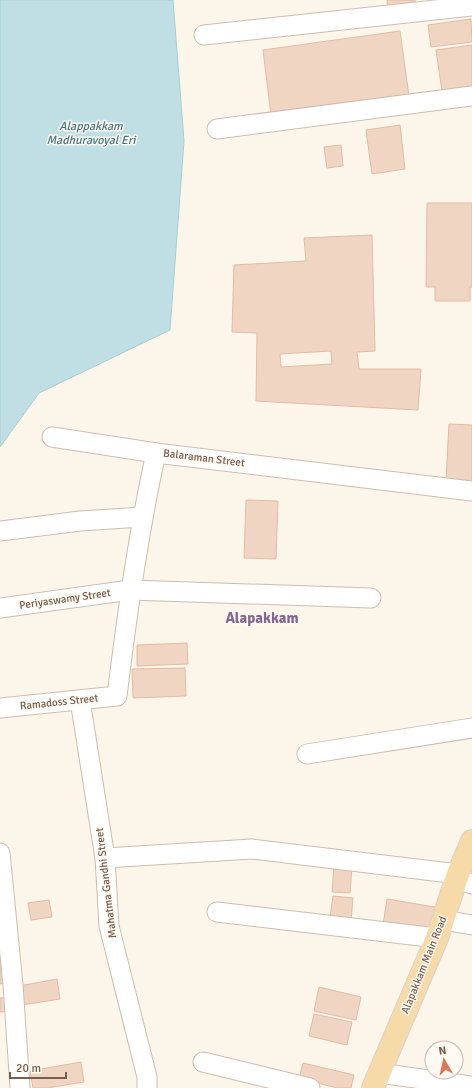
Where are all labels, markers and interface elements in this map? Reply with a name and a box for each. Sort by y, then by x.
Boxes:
water label: Alappakkam Madhuravoyal Eri [46,119,137,148]
street label: Balaraman Street [162,447,246,469]
street label: Periyaswamy Street [18,586,112,612]
district label: Alapakkam [225,609,299,627]
street label: Ramadoss Street [19,691,99,713]
street label: Mahatma Gandhi Street [93,827,119,939]
street label: Alapakkam Main Road [398,914,450,1016]
north arrow [424,1040,464,1080]
text: N [438,1044,447,1058]
scale bar [10,1054,66,1080]
text: 20 m [16,1061,41,1076]

